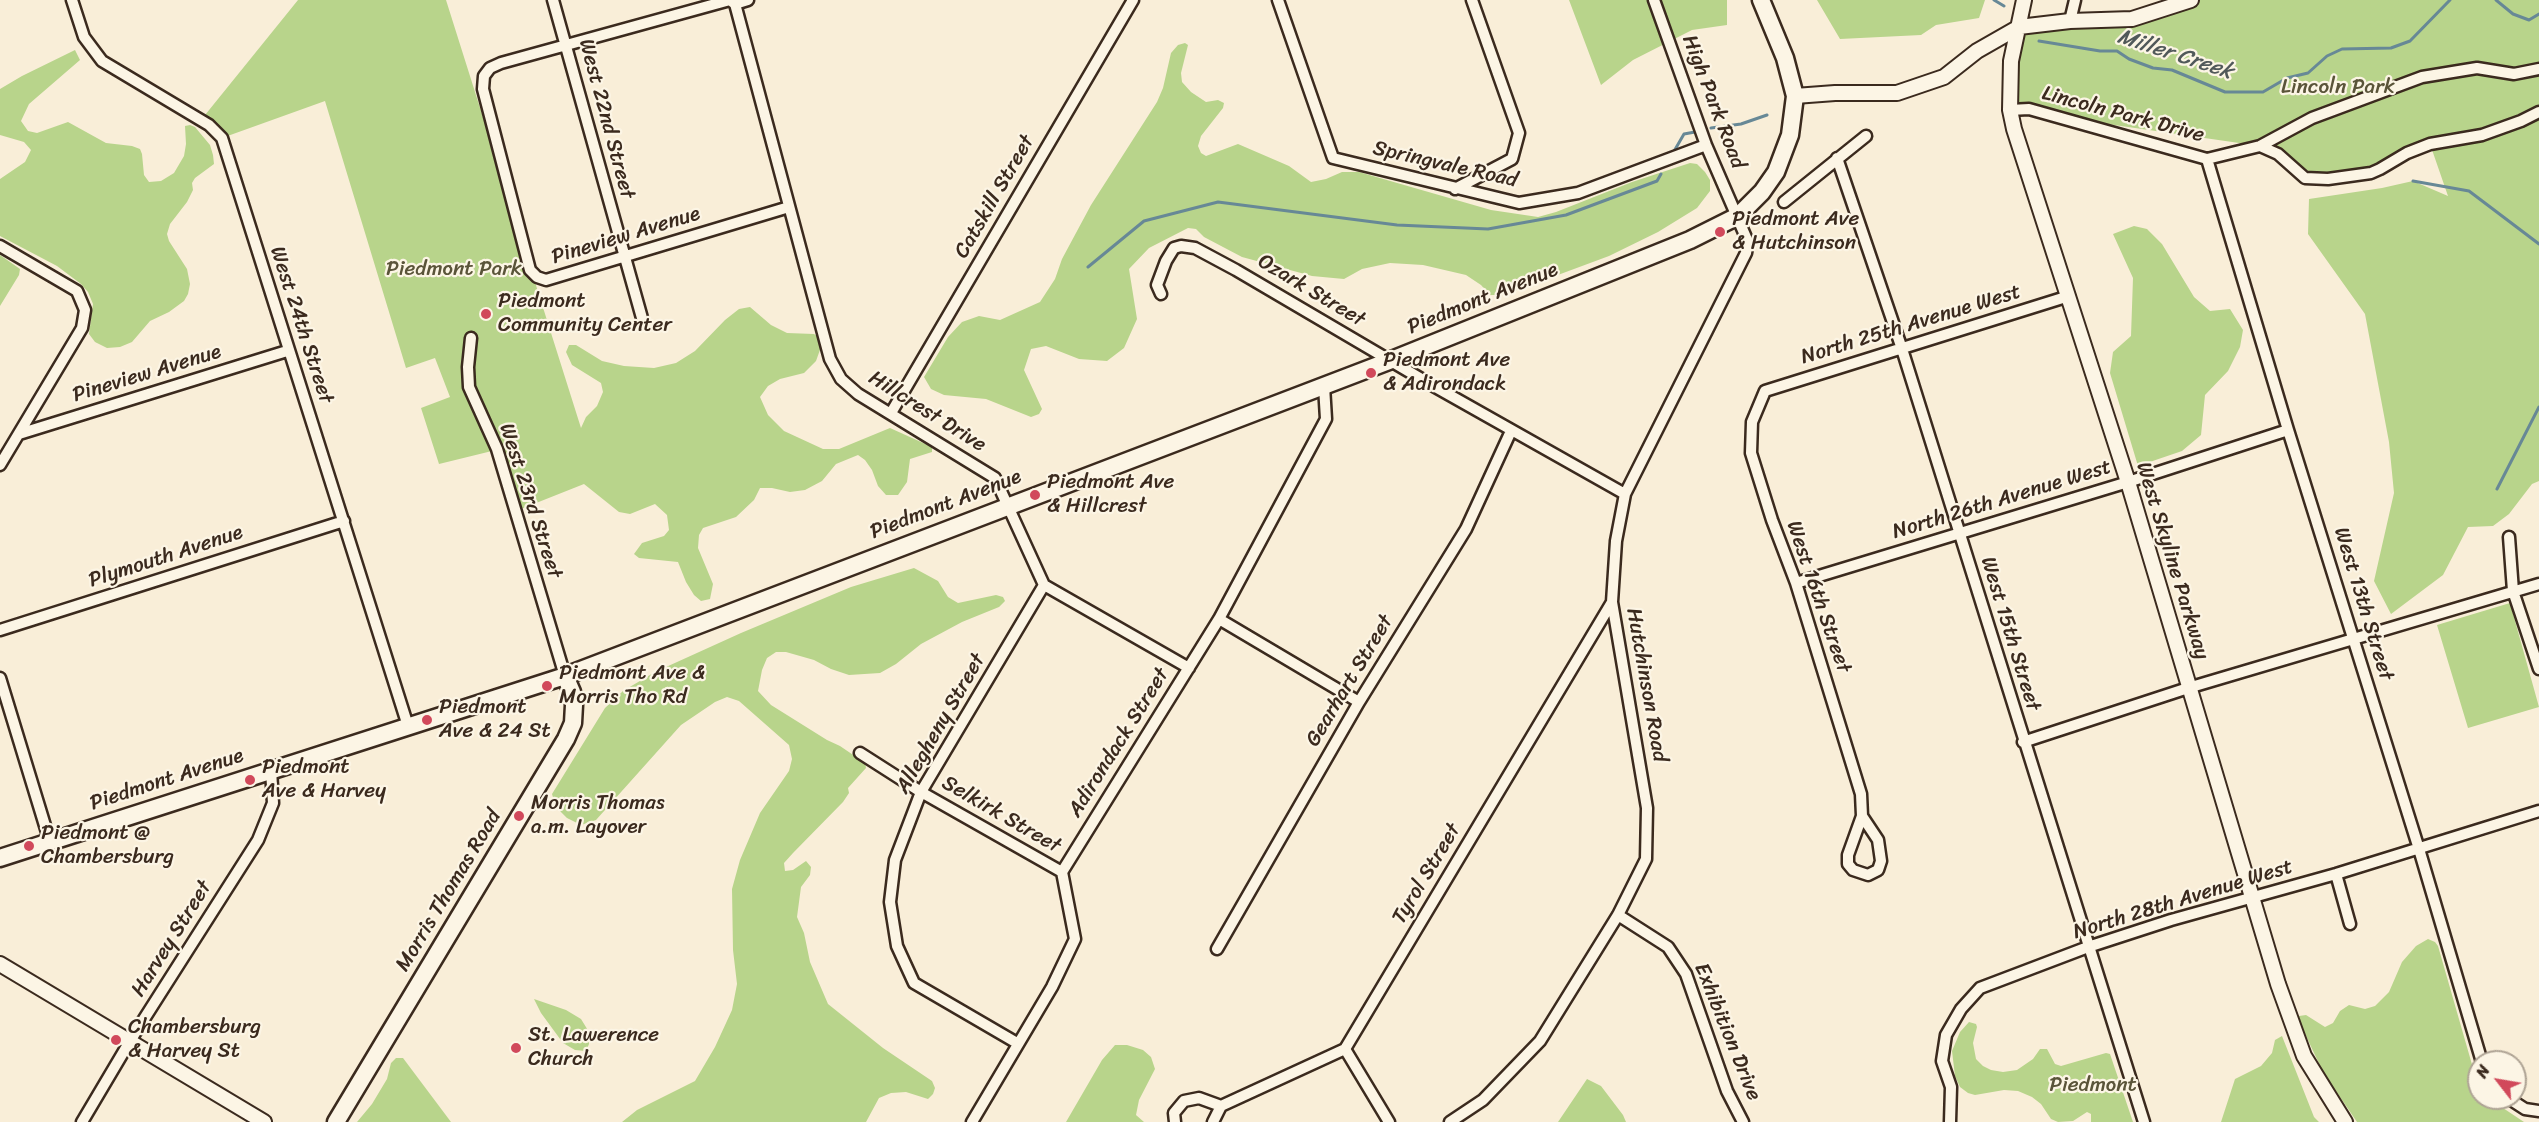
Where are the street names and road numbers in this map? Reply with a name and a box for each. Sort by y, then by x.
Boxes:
street label: High Park Road [1676,32,1750,172]
street label: West 22nd Street [573,36,639,202]
street label: Lincoln Park Drive [2039,81,2207,149]
street label: Catskill Street [950,131,1040,263]
street label: Springvale Road [1370,136,1520,194]
street label: Pineview Avenue [549,201,703,271]
street label: West 24th Street [264,244,338,406]
street label: Ozark Street [1253,249,1369,333]
street label: Piedmont Avenue [1404,257,1562,341]
street label: North 25th Avenue West [1798,280,2024,370]
street label: Pineview Avenue [70,339,224,409]
street label: Hillcrest Drive [864,366,990,458]
street label: West 23rd Street [493,421,567,581]
street label: North 26th Avenue West [1890,455,2114,545]
street label: West Skyline Parkway [2130,459,2214,663]
street label: Piedmont Avenue [867,465,1025,545]
street label: West 16th Street [1780,518,1856,676]
street label: Plymouth Avenue [86,520,246,594]
street label: West 13th Street [2328,525,2398,683]
street label: West 15th Street [1975,554,2045,714]
street label: Hutchinson Road [1620,606,1672,764]
street label: Gearhart Street [1301,611,1399,751]
street label: Allegheny Street [891,650,991,798]
street label: Adirondack Street [1063,664,1175,822]
street label: Piedmont Avenue [87,743,247,817]
street label: Selkirk Street [937,771,1065,859]
street label: Morris Thomas Road [391,806,507,976]
street label: Tyrol Street [1387,819,1467,929]
street label: North 28th Avenue West [2070,855,2296,945]
street label: Harvey Street [126,876,218,1002]
street label: Exhibition Drive [1688,960,1766,1104]

